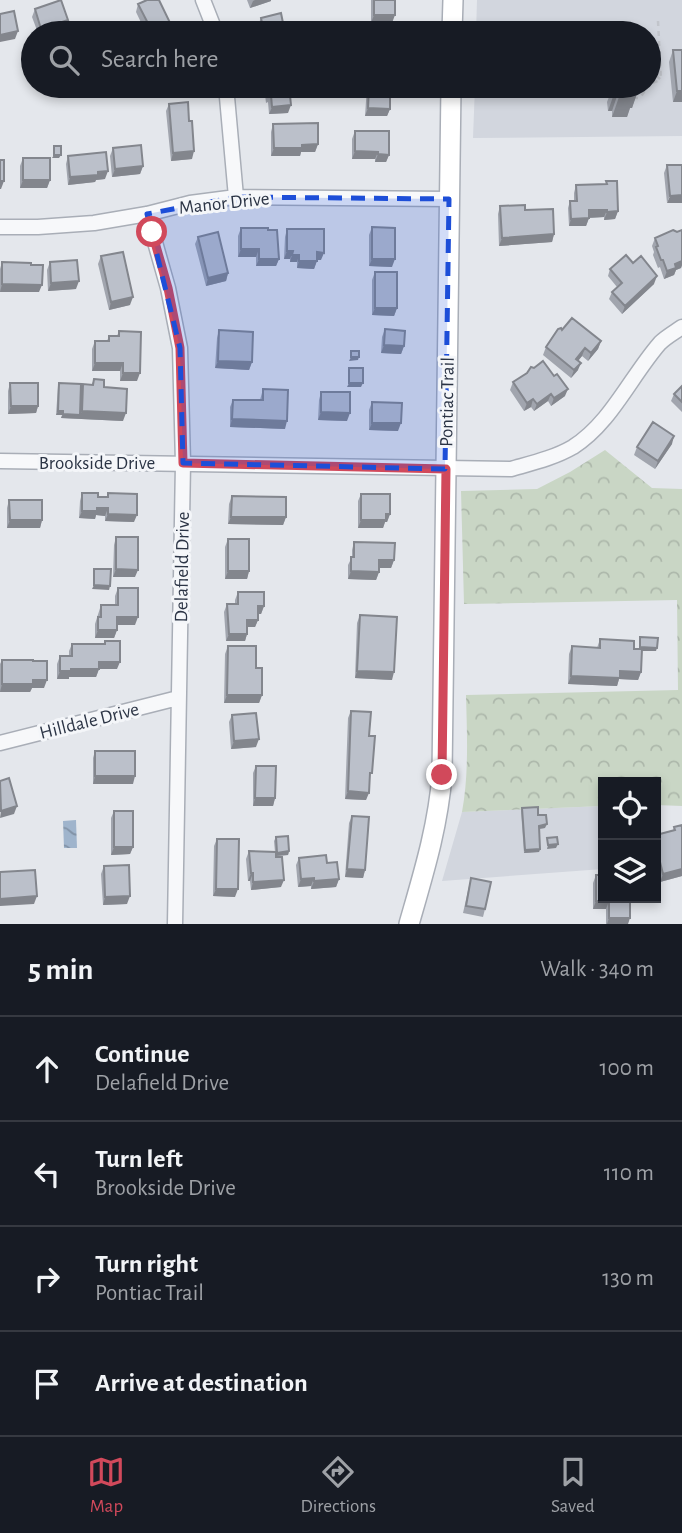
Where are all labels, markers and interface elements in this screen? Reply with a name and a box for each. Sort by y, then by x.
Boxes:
search box [21,21,661,98]
icon: search [45,41,83,79]
text: Search here [101,46,219,72]
street label: Manor Drive [178,189,270,218]
route start [136,216,167,247]
street label: Pontiac Trail [437,357,458,447]
street label: Brookside Drive [39,454,155,473]
street label: Delafield Drive [172,511,193,623]
street label: Hilldale Drive [38,700,141,743]
route end [426,759,457,790]
map controls [598,777,661,903]
button: locate [598,777,661,840]
button: layers [598,840,661,903]
text: 5 min [28,955,93,985]
text: Walk · 340 m [540,958,654,981]
text: Continue [95,1041,190,1067]
icon: ahead [28,1050,66,1088]
text: 100 m [600,1057,654,1080]
text: Delafield Drive [95,1072,229,1095]
text: Turn left [95,1146,183,1172]
icon: left [28,1155,66,1193]
text: 110 m [604,1162,654,1185]
text: Brookside Drive [95,1177,236,1200]
text: Turn right [95,1251,198,1277]
icon: right [28,1260,66,1298]
text: 130 m [602,1267,654,1290]
text: Pontiac Trail [95,1282,204,1305]
icon: arrive [28,1365,66,1403]
text: Arrive at destination [95,1370,308,1396]
tab: Map [87,1453,125,1518]
tab: Directions [300,1453,376,1518]
tab: Saved [551,1453,595,1518]

